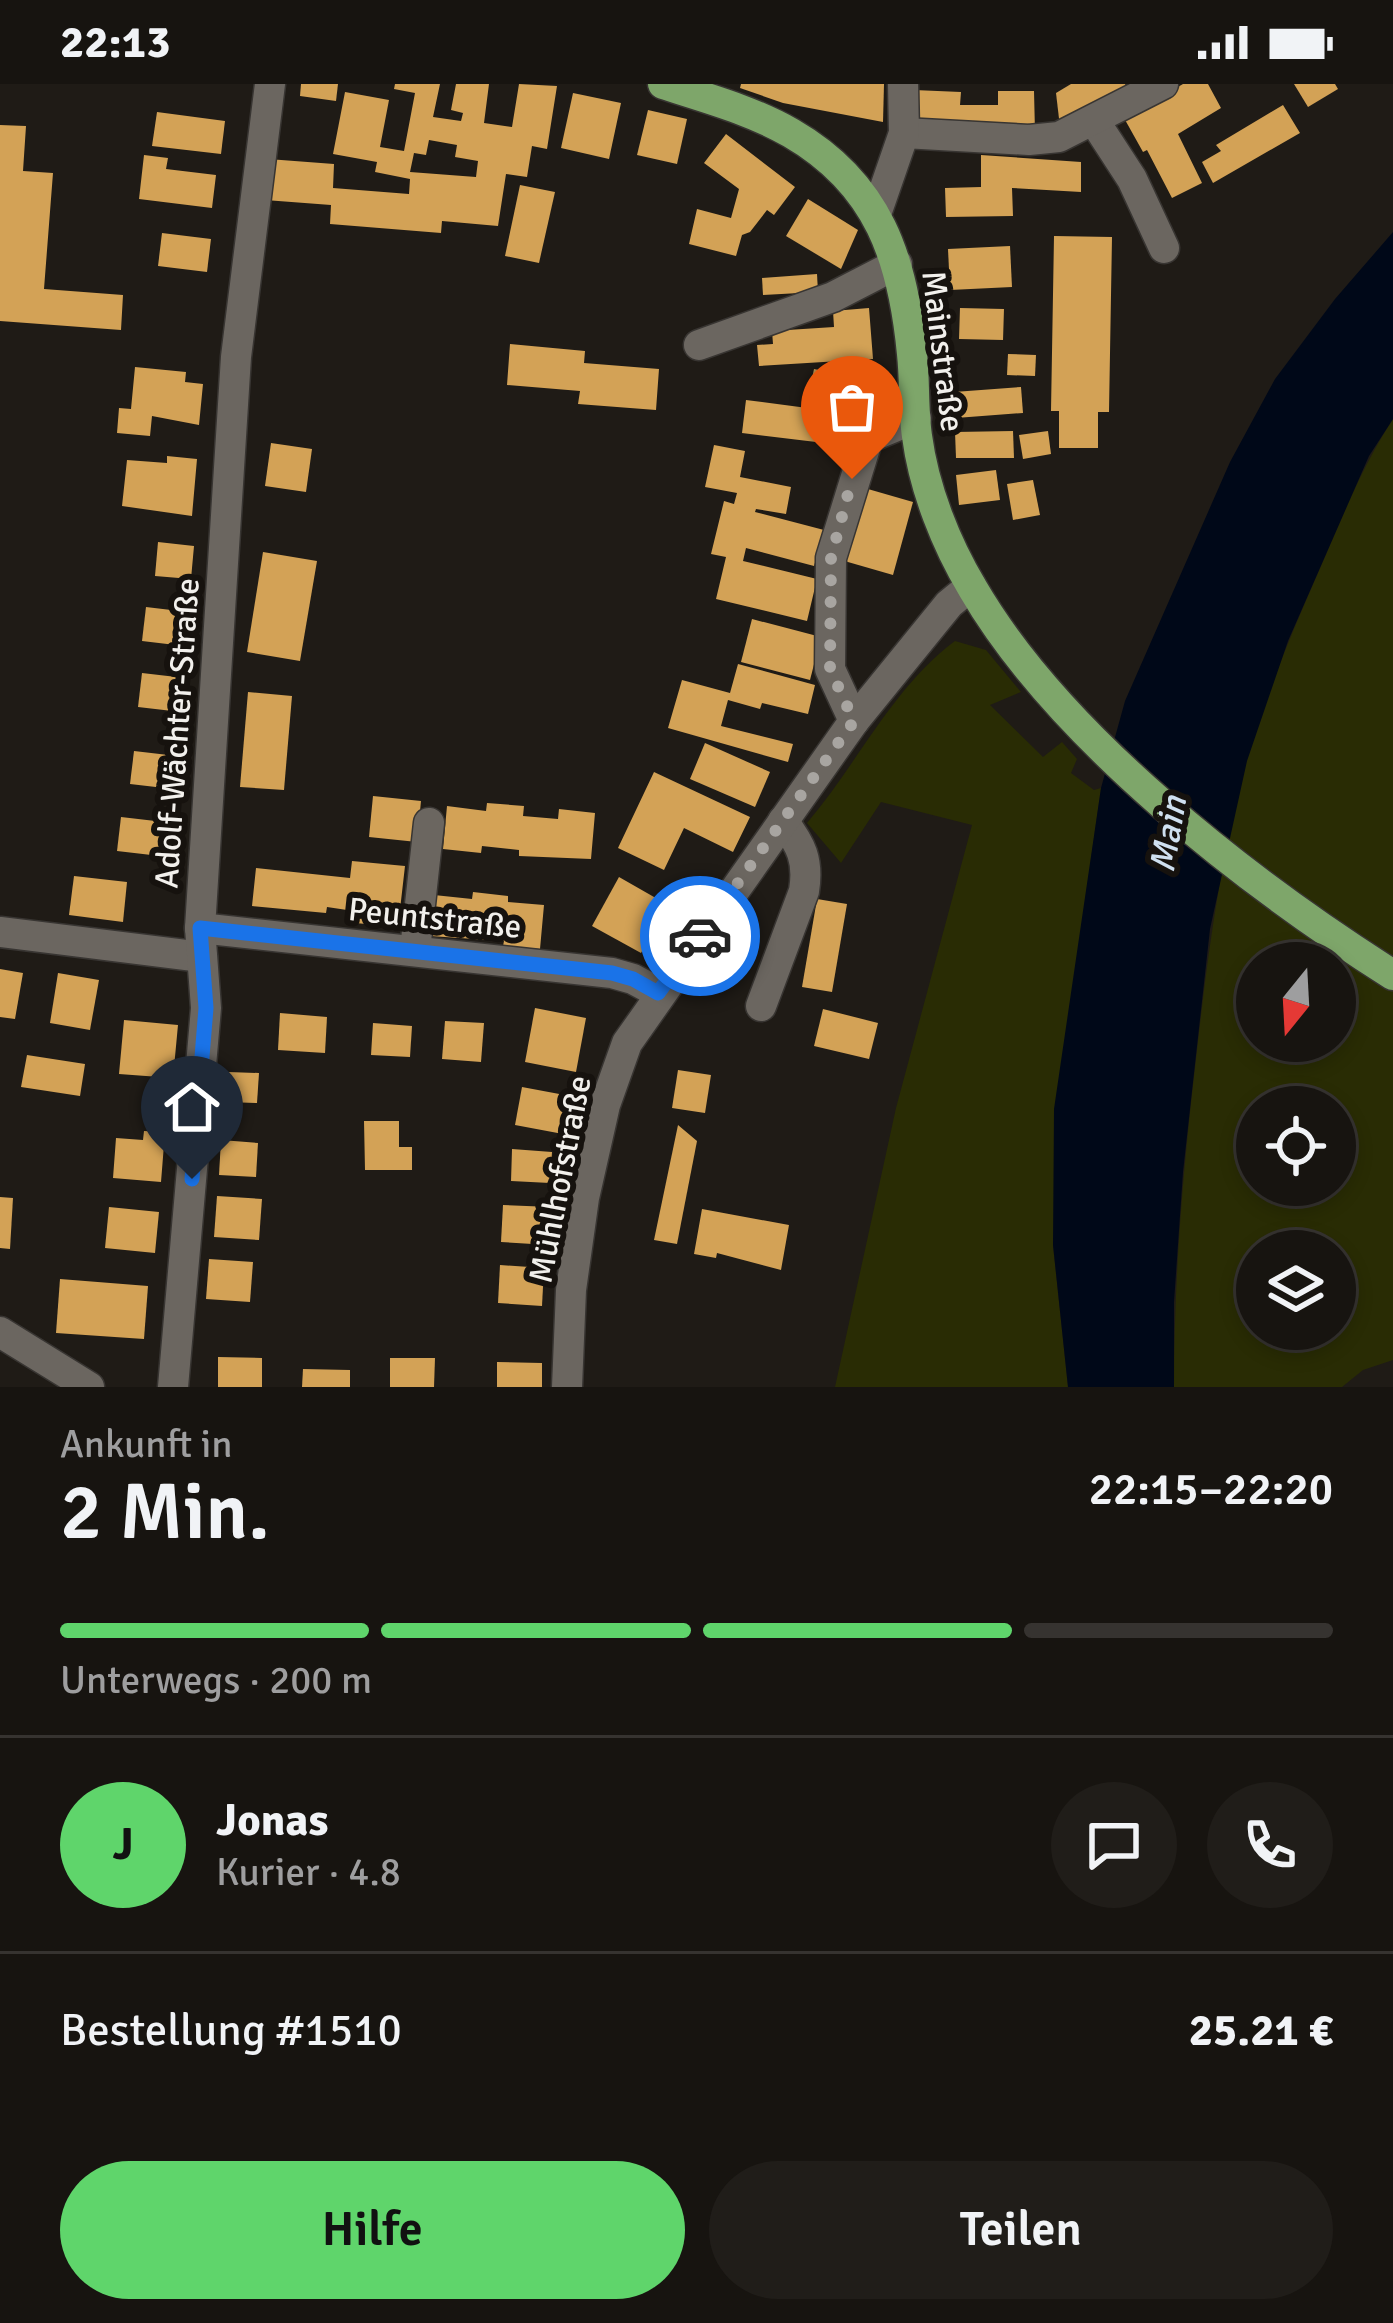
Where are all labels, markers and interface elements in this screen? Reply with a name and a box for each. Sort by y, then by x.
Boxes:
text: 22:13 [60,15,170,70]
street label: Mainstraße [912,268,973,434]
pin [801,356,903,479]
icon: bag [819,374,885,440]
street label: Adolf-Wächter-Straße [146,577,209,890]
water label: Main [1140,791,1198,876]
courier [640,876,760,996]
street label: Peuntstraße [346,889,523,948]
icon: car [667,903,733,969]
north arrow [1236,942,1356,1062]
map controls [1236,942,1356,1350]
pin [141,1056,243,1179]
street label: Mühlhofstraße [520,1072,601,1286]
icon: home [159,1074,225,1140]
button: locate [1236,1086,1356,1206]
button: layers [1236,1230,1356,1350]
text: Ankunft in [60,1420,233,1468]
text: 22:15–22:20 [1089,1462,1333,1517]
text: 2 Min. [60,1465,270,1561]
text: Unterwegs · 200 m [60,1656,372,1704]
button: chat [1051,1782,1177,1908]
button: phone [1207,1782,1333,1908]
text: Jonas [216,1793,328,1848]
text: J [112,1817,134,1872]
text: Kurier · 4.8 [216,1848,401,1896]
text: Bestellung #1510 [60,2003,402,2058]
text: 25.21 € [1189,2003,1333,2058]
button: Hilfe [60,2161,685,2299]
button: Teilen [709,2161,1333,2299]

